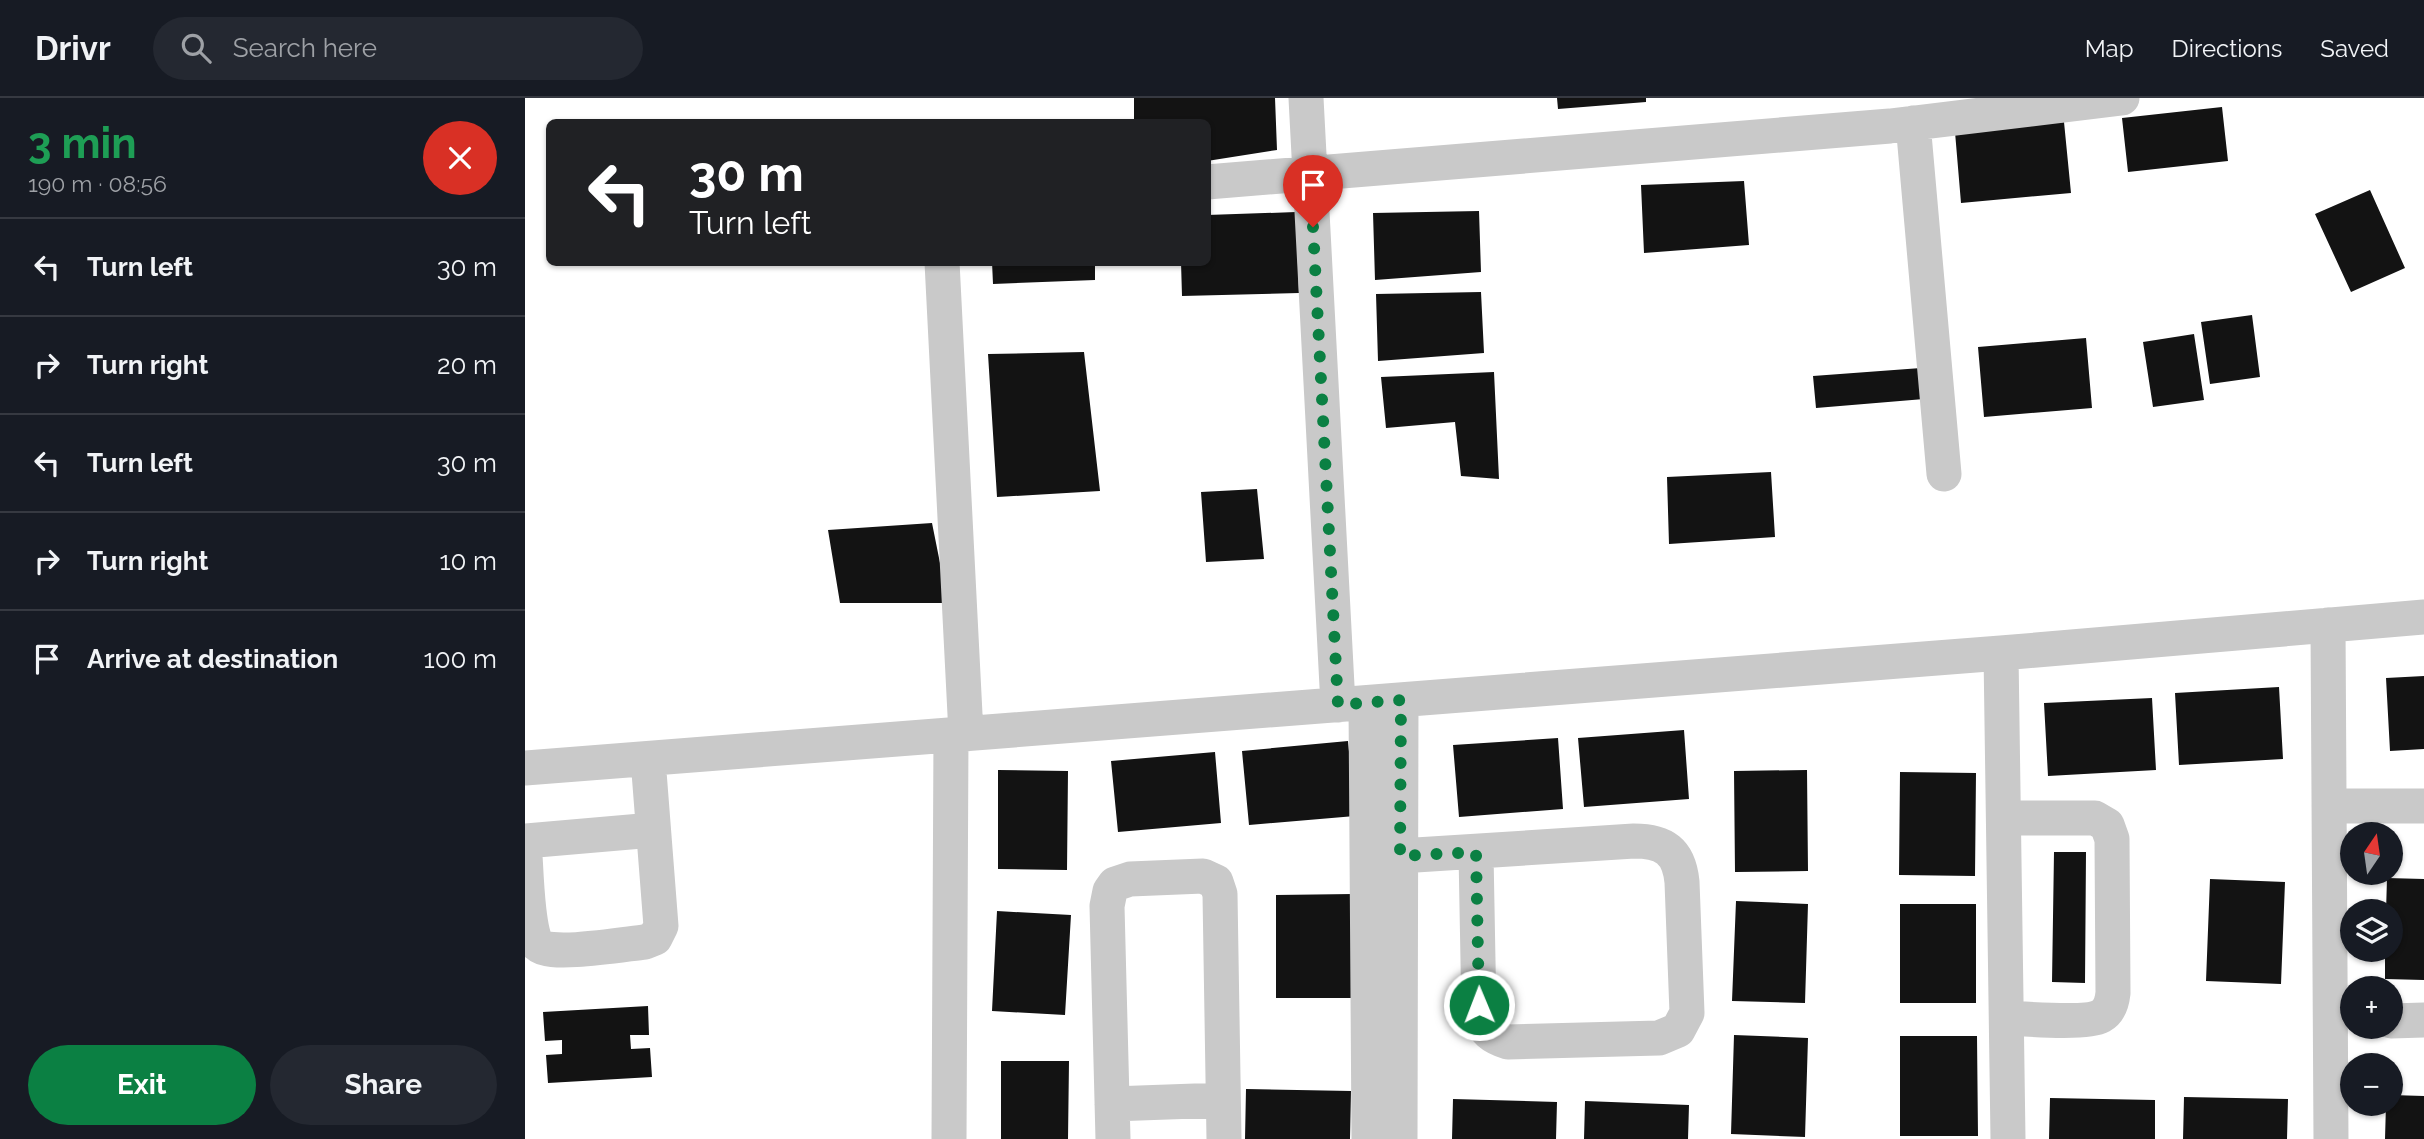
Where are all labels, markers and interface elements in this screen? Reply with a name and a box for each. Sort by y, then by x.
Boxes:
search box [153,17,643,80]
text: Drivr [35,29,111,68]
icon: search [177,29,215,67]
text: Search here [233,33,377,63]
text: Map [2085,34,2134,63]
text: Directions [2172,34,2282,63]
text: Saved [2320,34,2389,63]
text: 3 min [28,119,137,168]
button: close [423,121,497,195]
text: 30 m [689,145,804,202]
icon: left [574,147,665,238]
pin [1283,155,1343,227]
icon: arrive [1294,166,1332,204]
text: 190 m · 08:56 [28,170,167,197]
text: Turn left [689,204,811,241]
icon: left [28,248,66,286]
text: Turn left [87,252,193,282]
text: 30 m [437,252,497,282]
icon: right [28,346,66,384]
text: Turn right [87,350,208,380]
text: 20 m [437,350,497,380]
icon: left [28,444,66,482]
text: Turn left [87,448,193,478]
text: 30 m [437,448,497,478]
icon: right [28,542,66,580]
text: Turn right [87,546,208,576]
text: 10 m [439,546,497,576]
icon: arrive [28,640,66,678]
text: Arrive at destination [87,644,338,674]
text: 100 m [424,644,497,674]
north arrow [2340,822,2403,886]
map controls [2340,822,2403,1116]
button: layers [2340,899,2403,962]
position arrow [1442,968,1516,1042]
button: + [2340,976,2403,1039]
button: Exit [28,1045,256,1125]
button: Share [270,1045,497,1125]
button: − [2340,1053,2403,1116]

